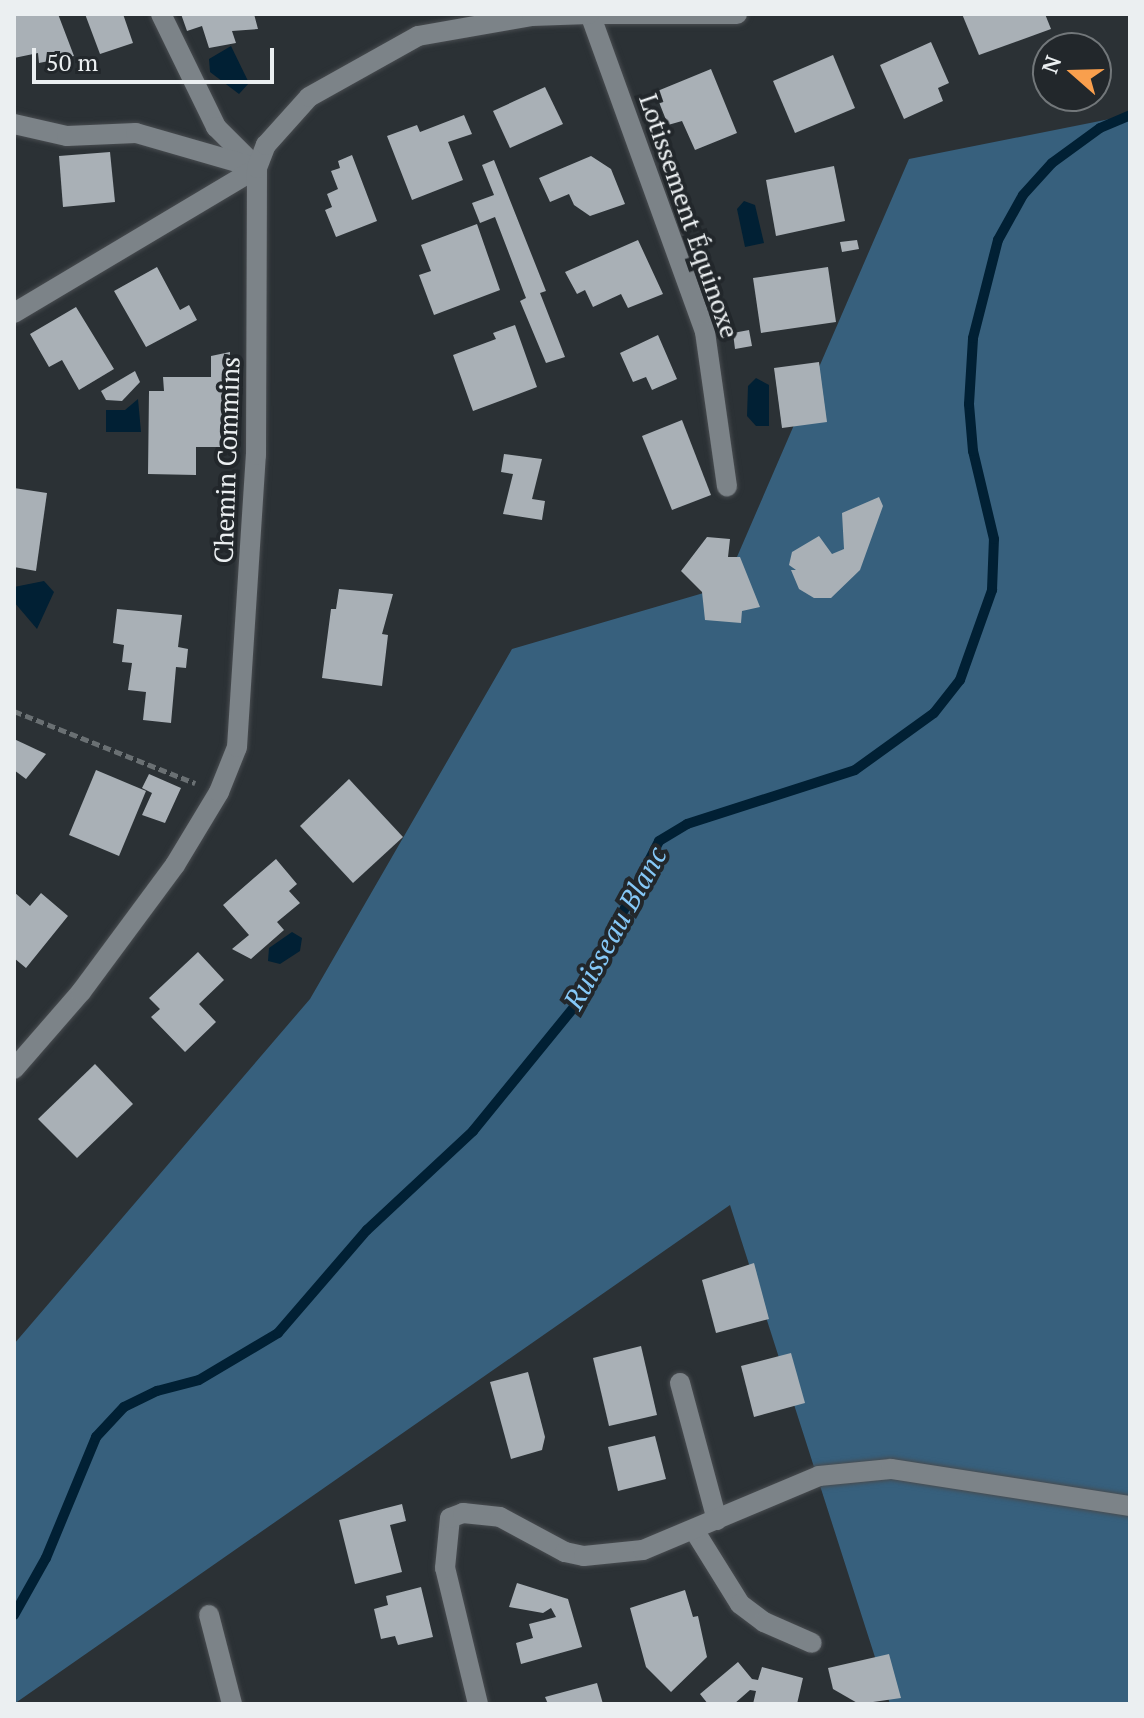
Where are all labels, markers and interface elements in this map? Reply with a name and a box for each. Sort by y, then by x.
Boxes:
scale bar [36,32,278,82]
north arrow [1032,32,1112,112]
text: 50 m [46,46,98,78]
text: N [1034,52,1067,77]
street label: Lotissement Équinoxe [633,90,745,342]
street label: Chemin Commins [208,356,246,564]
water label: Ruisseau Blanc [557,841,673,1015]

